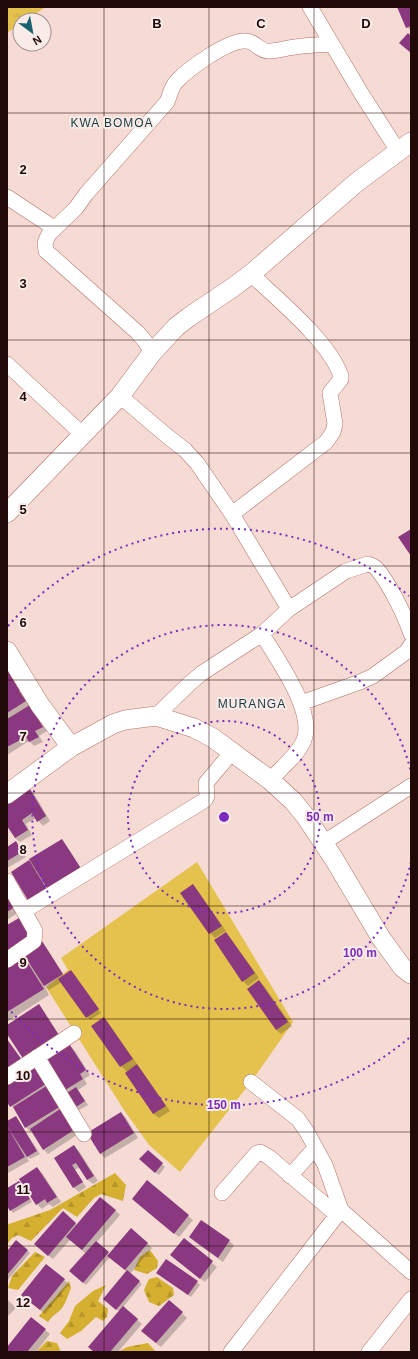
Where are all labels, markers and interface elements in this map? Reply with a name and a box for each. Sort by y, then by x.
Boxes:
north arrow [12,12,52,52]
text: B [152,16,162,31]
text: C [256,16,266,31]
text: D [361,16,371,31]
text: N [31,33,44,48]
district label: KWA BOMOA [70,116,154,130]
text: 2 [19,162,27,177]
text: 3 [19,276,27,291]
text: 4 [19,389,27,404]
text: 5 [19,502,27,517]
text: 6 [19,615,27,630]
district label: MURANGA [218,697,286,711]
text: 7 [19,729,27,744]
centre of rings [217,810,231,824]
text: 50 m [306,810,334,824]
text: 8 [19,842,27,857]
text: 100 m [343,946,377,960]
text: 9 [19,955,27,970]
text: 10 [16,1068,30,1083]
text: 150 m [207,1098,241,1112]
text: 11 [16,1182,30,1197]
text: 12 [16,1295,30,1310]

